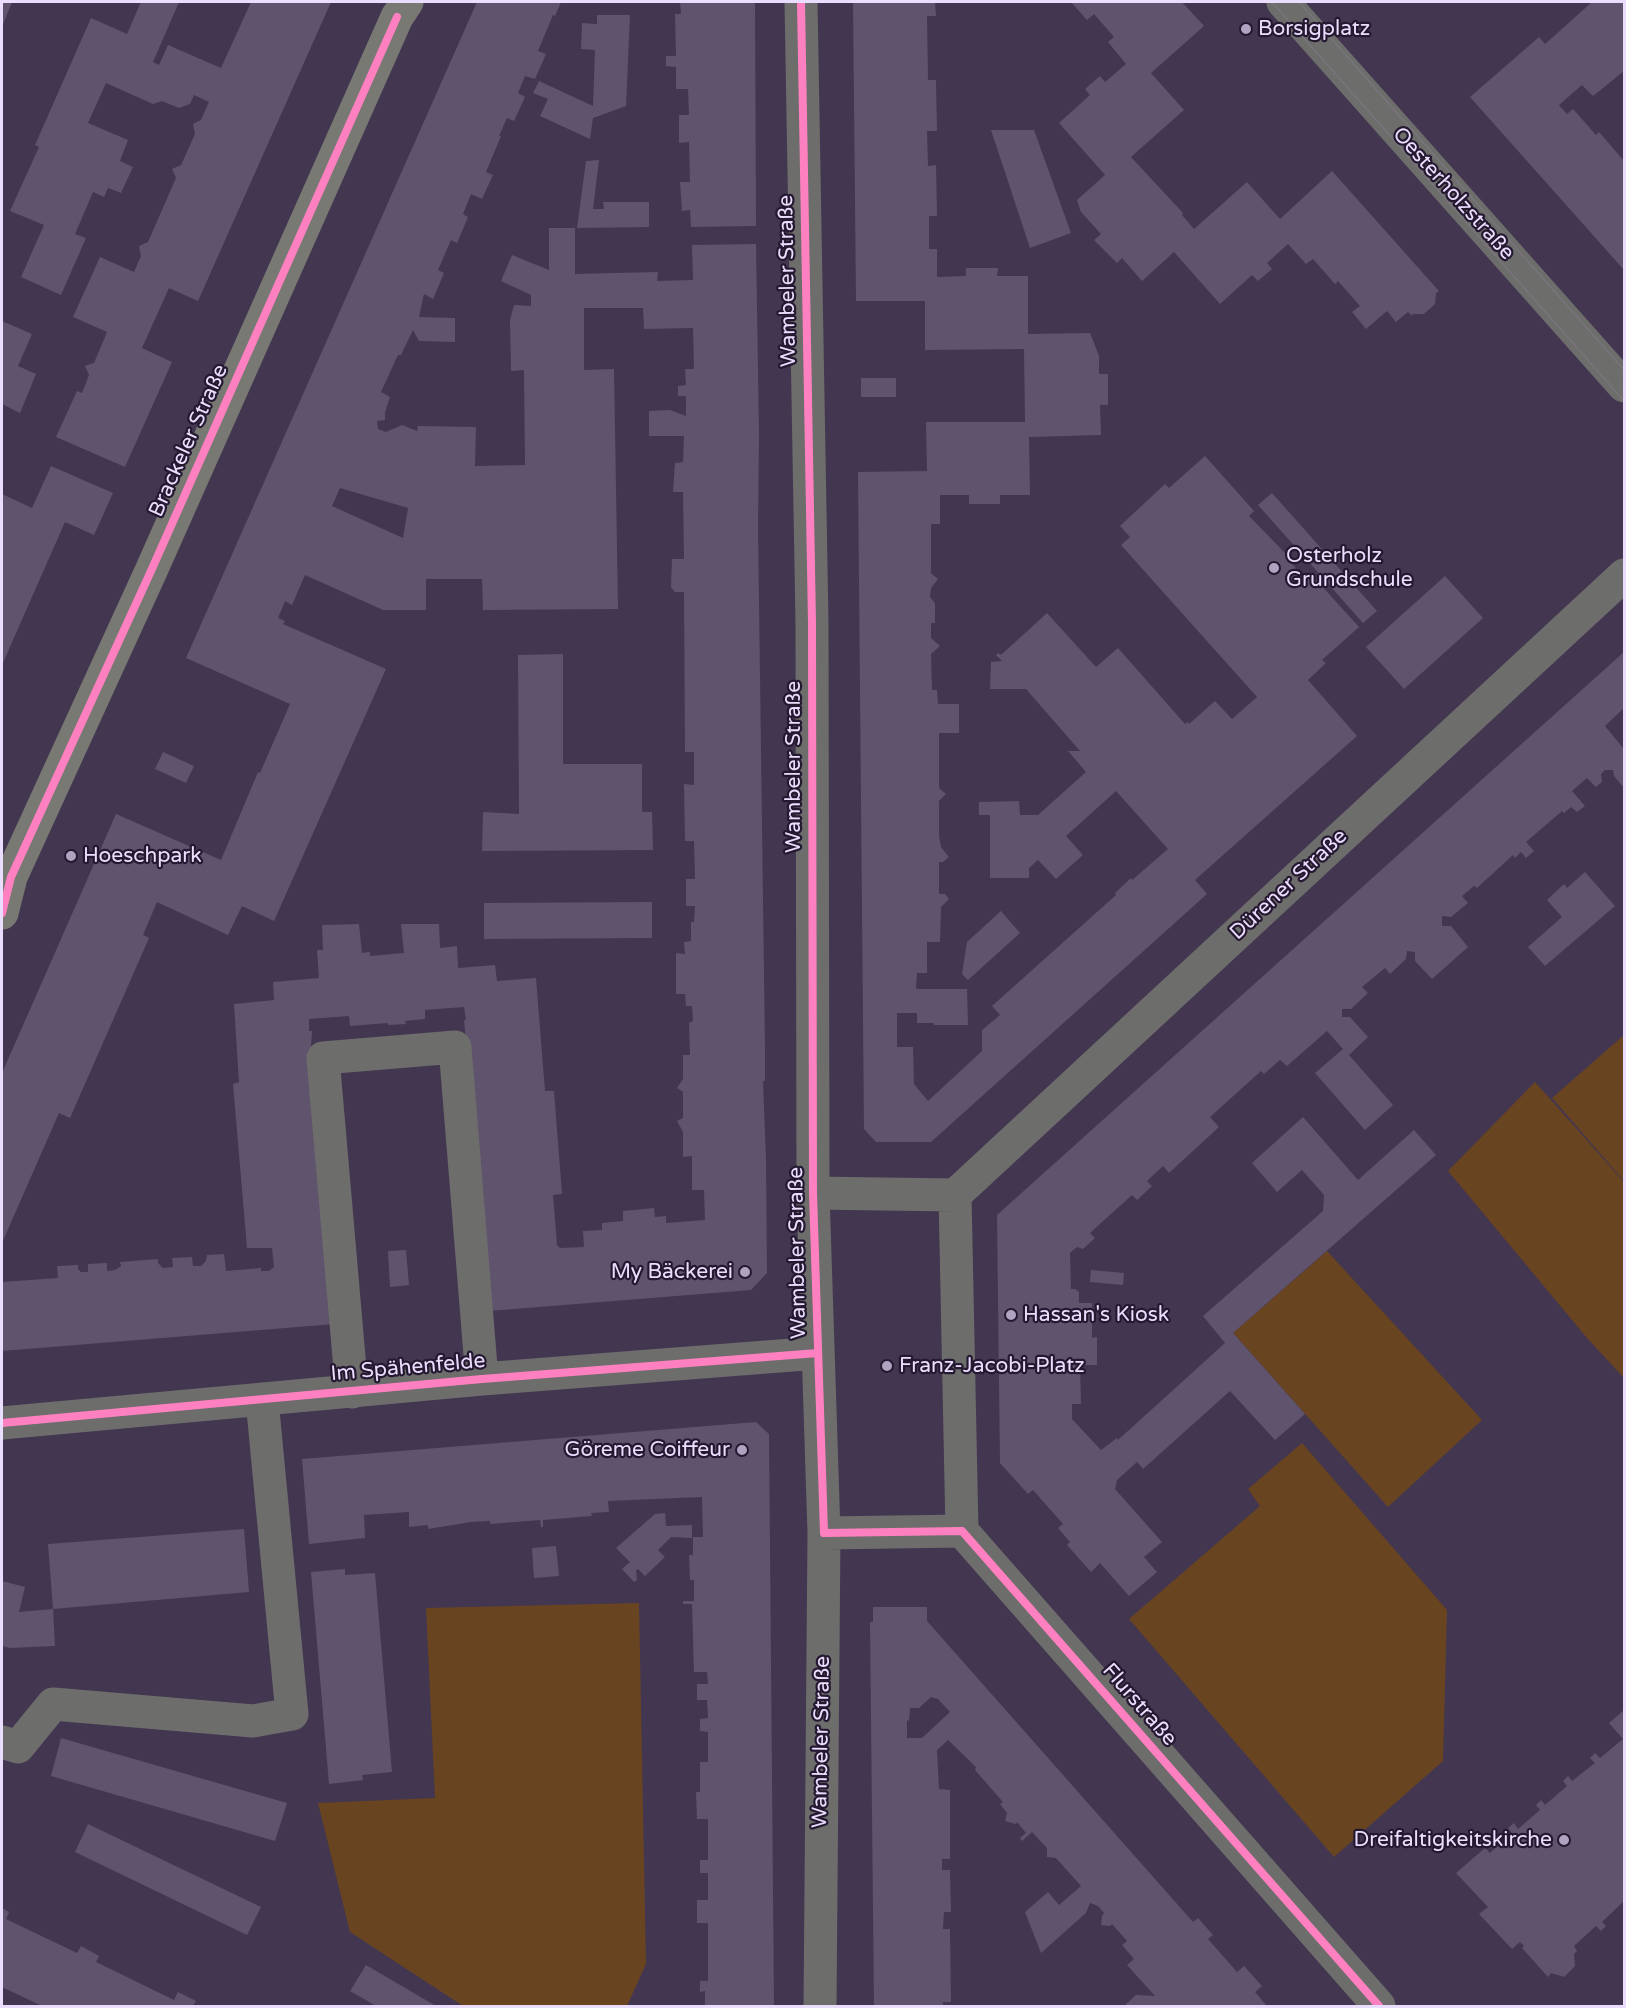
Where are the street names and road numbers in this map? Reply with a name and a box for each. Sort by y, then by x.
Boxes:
street label: Oesterholzstraße [1387,122,1519,266]
street label: Wambeler Straße [774,195,802,367]
street label: Brackeler Straße [144,361,234,521]
street label: Wambeler Straße [781,681,807,853]
street label: Dürener Straße [1225,824,1353,946]
street label: Wambeler Straße [784,1167,812,1339]
street label: Im Spähenfelde [330,1349,486,1387]
street label: Wambeler Straße [808,1656,836,1828]
street label: Flurstraße [1096,1659,1182,1751]

